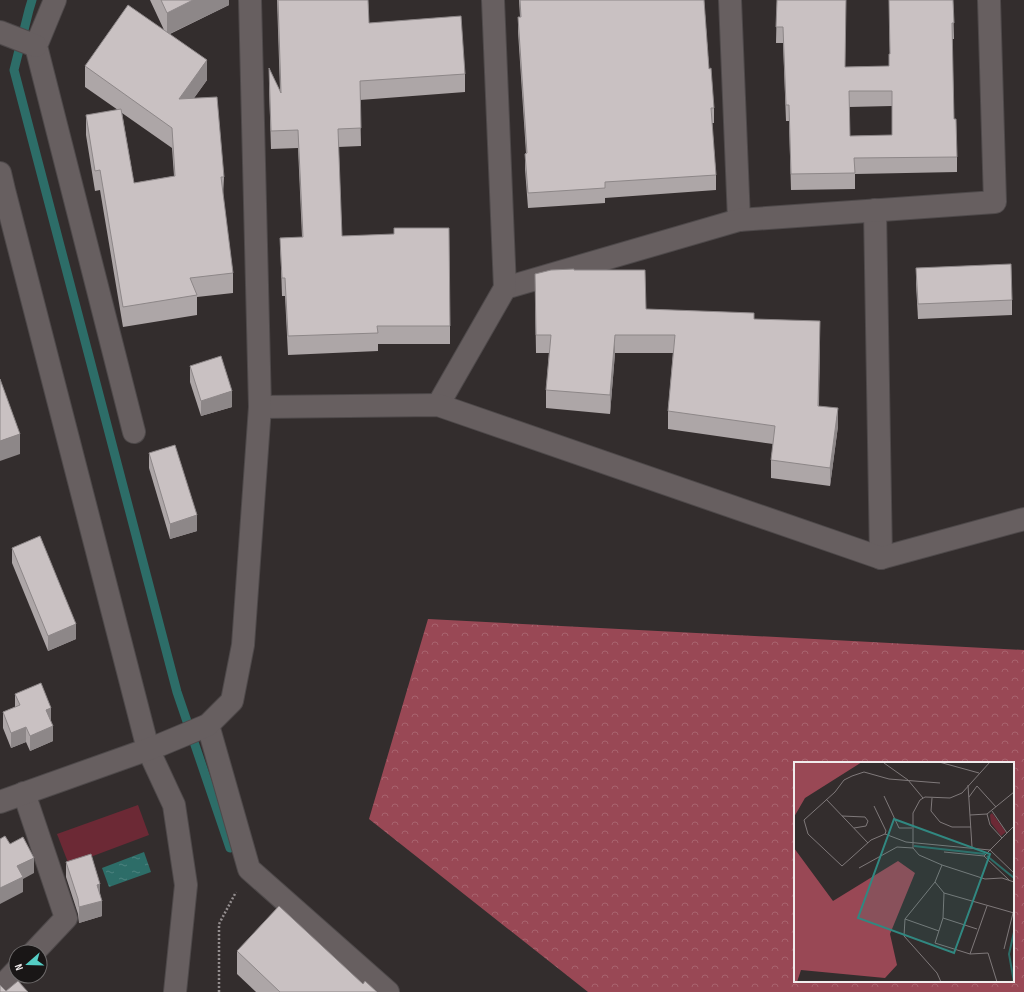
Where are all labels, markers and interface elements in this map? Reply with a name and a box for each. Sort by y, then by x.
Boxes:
inset map [794,762,1014,982]
north arrow [8,944,48,984]
text: N [12,962,26,972]

